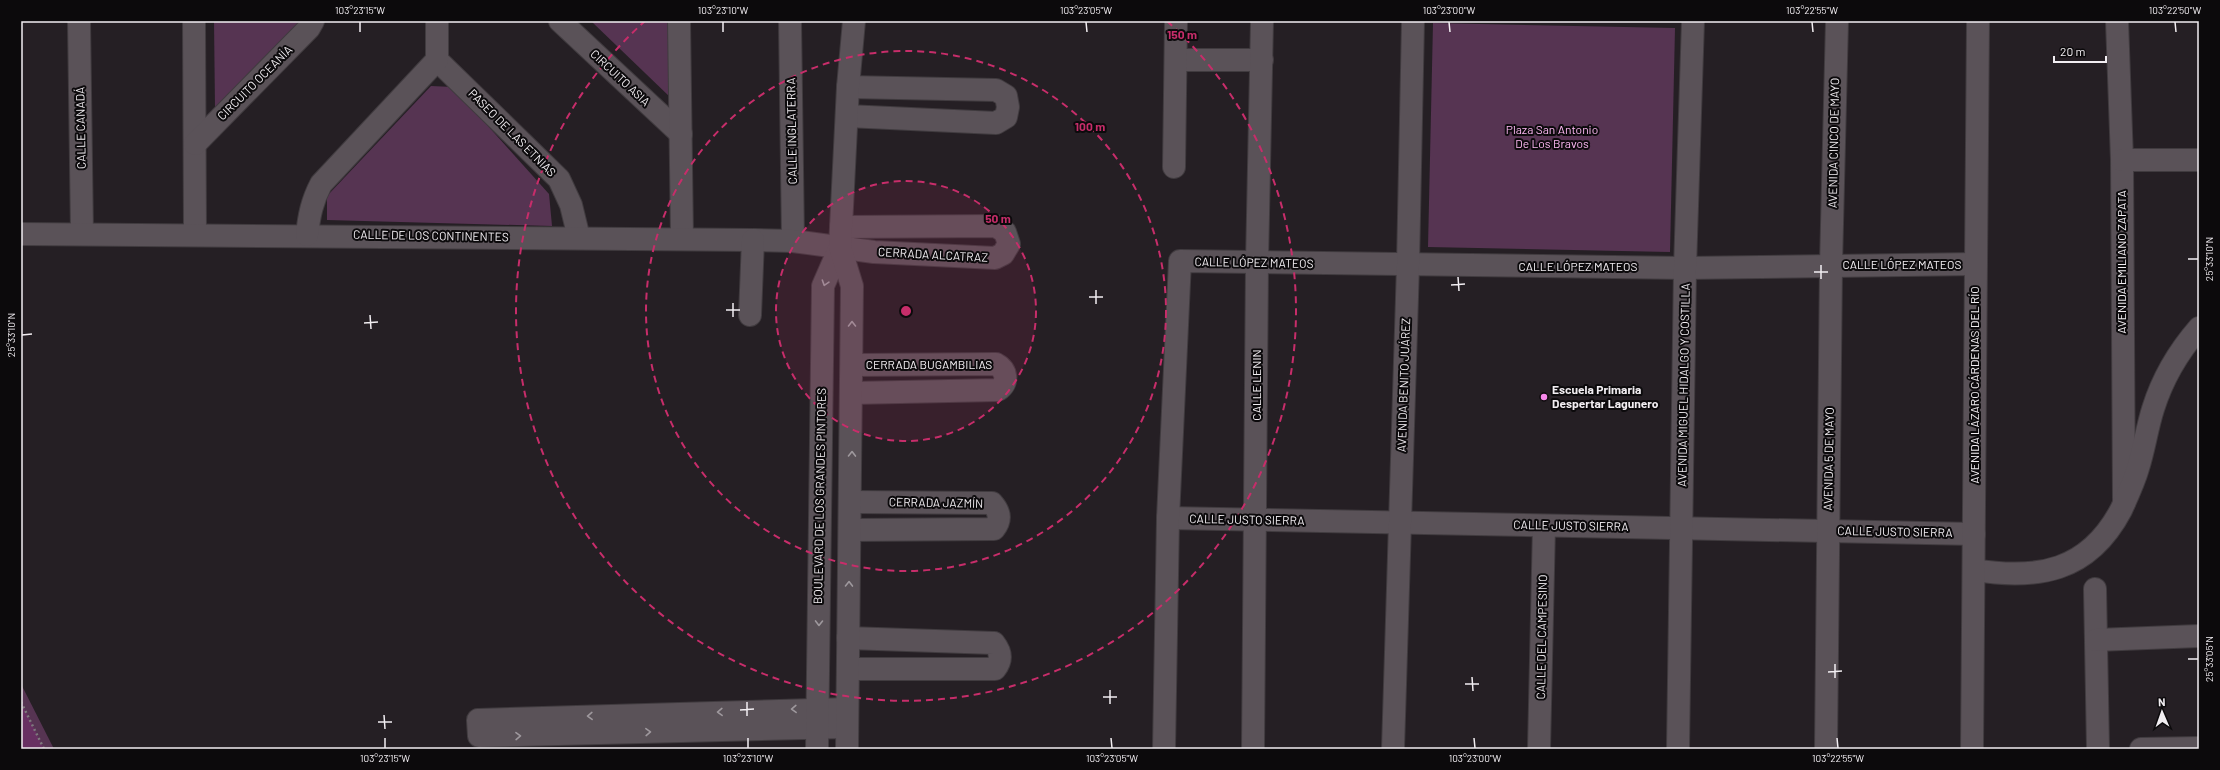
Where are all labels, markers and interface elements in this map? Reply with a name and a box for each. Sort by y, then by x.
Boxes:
text: 103°23'15"W [335,4,385,16]
text: 103°23'10"W [698,4,748,16]
text: 103°23'05"W [1060,4,1112,16]
text: 103°23'00"W [1423,4,1476,16]
text: 103°22'55"W [1786,4,1838,16]
text: 103°22'50"W [2149,4,2201,16]
text: 150 m [1167,27,1197,41]
scale bar [2054,38,2106,64]
street label: CIRCUITO OCEANÍA [214,42,295,123]
text: 20 m [2060,44,2086,58]
street label: CIRCUITO ASIA [588,46,653,108]
street label: CALLE INGLATERRA [783,78,799,185]
street label: AVENIDA CINCO DE MAYO [1825,78,1841,208]
street label: PASEO DE LAS ETNIAS [466,86,559,179]
street label: CALLE CANADÁ [72,87,88,169]
text: 100 m [1075,119,1105,133]
park label: Plaza San Antonio De Los Bravos [1506,122,1598,150]
street label: AVENIDA EMILIANO ZAPATA [2114,190,2128,334]
text: 50 m [985,211,1011,225]
street label: CALLE DE LOS CONTINENTES [353,227,509,243]
text: 25°33'10"N [2203,237,2215,281]
street label: CERRADA ALCATRAZ [878,244,989,264]
street label: CALLE LÓPEZ MATEOS [1194,254,1314,270]
street label: CALLE LÓPEZ MATEOS [1842,257,1962,271]
street label: CALLE LÓPEZ MATEOS [1518,259,1638,273]
one-way arrow [822,280,830,287]
street label: AVENIDA MIGUEL HIDALGO Y COSTILLA [1674,283,1692,487]
street label: AVENIDA LÁZARO CÁRDENAS DEL RÍO [1967,286,1981,484]
centre of rings [899,304,913,318]
text: 25°33'10"N [5,313,17,357]
street label: AVENIDA BENITO JUÁREZ [1394,318,1412,452]
one-way arrow [848,321,856,327]
street label: CALLE LENIN [1249,349,1263,421]
street label: CERRADA BUGAMBILIAS [866,357,992,371]
place label: Escuela Primaria Despertar Lagunero [1552,382,1659,410]
street label: BOULEVARD DE LOS GRANDES PINTORES [810,388,828,604]
marker: Escuela Primaria Despertar Lagunero [1539,392,1549,402]
street label: AVENIDA 5 DE MAYO [1820,407,1836,511]
one-way arrow [847,451,856,457]
street label: CERRADA JAZMÍN [889,494,983,510]
street label: CALLE JUSTO SIERRA [1189,511,1305,527]
street label: CALLE JUSTO SIERRA [1513,517,1629,533]
street label: CALLE JUSTO SIERRA [1837,523,1953,539]
street label: CALLE DEL CAMPESINO [1533,574,1549,700]
one-way arrow [845,581,854,587]
one-way arrow [815,620,823,626]
text: 25°33'05"N [2203,636,2215,682]
north arrow [2142,692,2182,732]
text: N [2158,695,2166,708]
one-way arrow [791,705,797,714]
one-way arrow [717,708,723,716]
one-way arrow [587,712,593,721]
one-way arrow [645,728,651,736]
one-way arrow [515,732,521,740]
text: 103°23'15"W [360,752,410,764]
text: 103°23'10"W [723,752,773,764]
text: 103°23'05"W [1086,752,1138,764]
text: 103°23'00"W [1449,752,1502,764]
text: 103°22'55"W [1812,752,1864,764]

